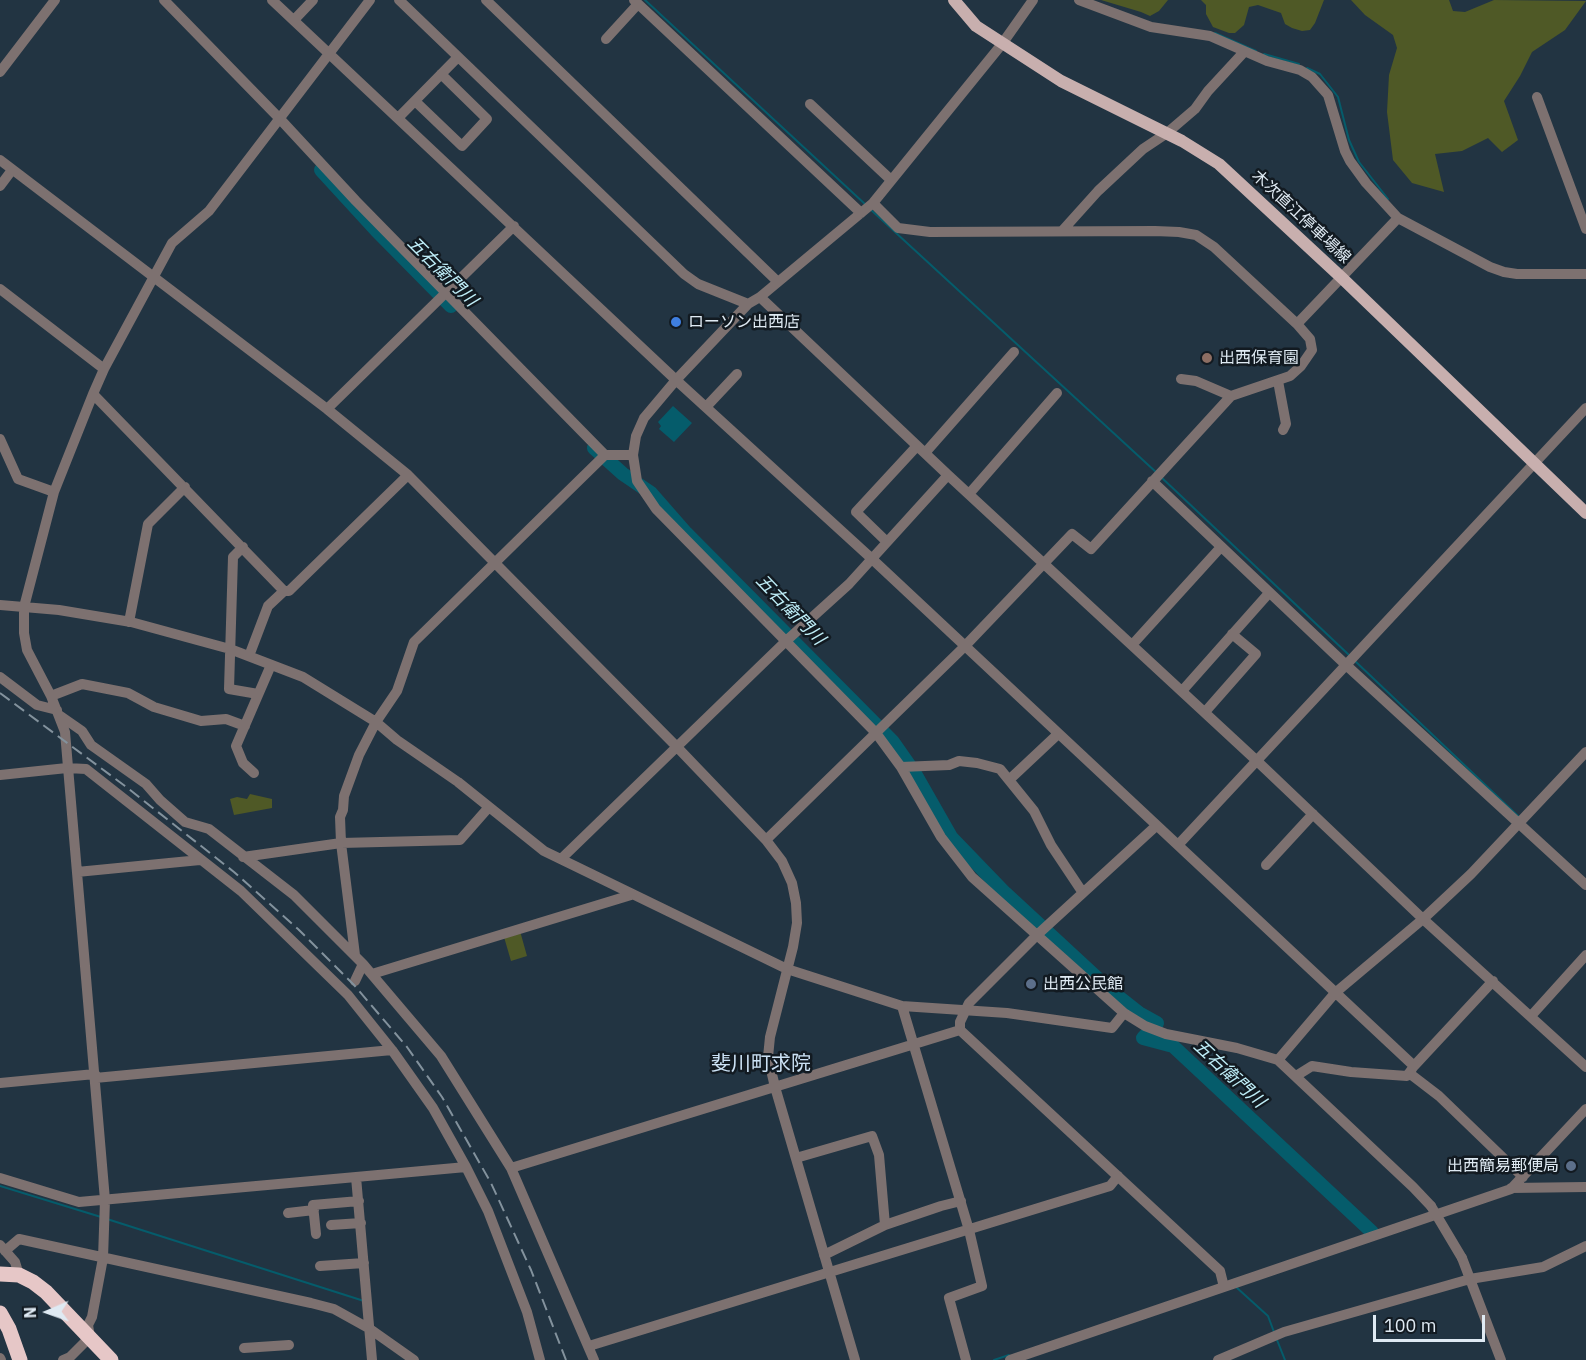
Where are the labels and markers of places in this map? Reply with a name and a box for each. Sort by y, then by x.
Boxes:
place label: ローソン出西店 [688,312,800,332]
marker: ローソン出西店 [669,315,683,329]
place label: 出西保育園 [1219,348,1299,368]
marker: 出西保育園 [1200,351,1214,365]
place label: 出西公民館 [1043,974,1123,994]
marker: 出西公民館 [1024,977,1038,991]
place label: 出西簡易郵便局 [1447,1156,1559,1176]
marker: 出西簡易郵便局 [1564,1159,1578,1173]

